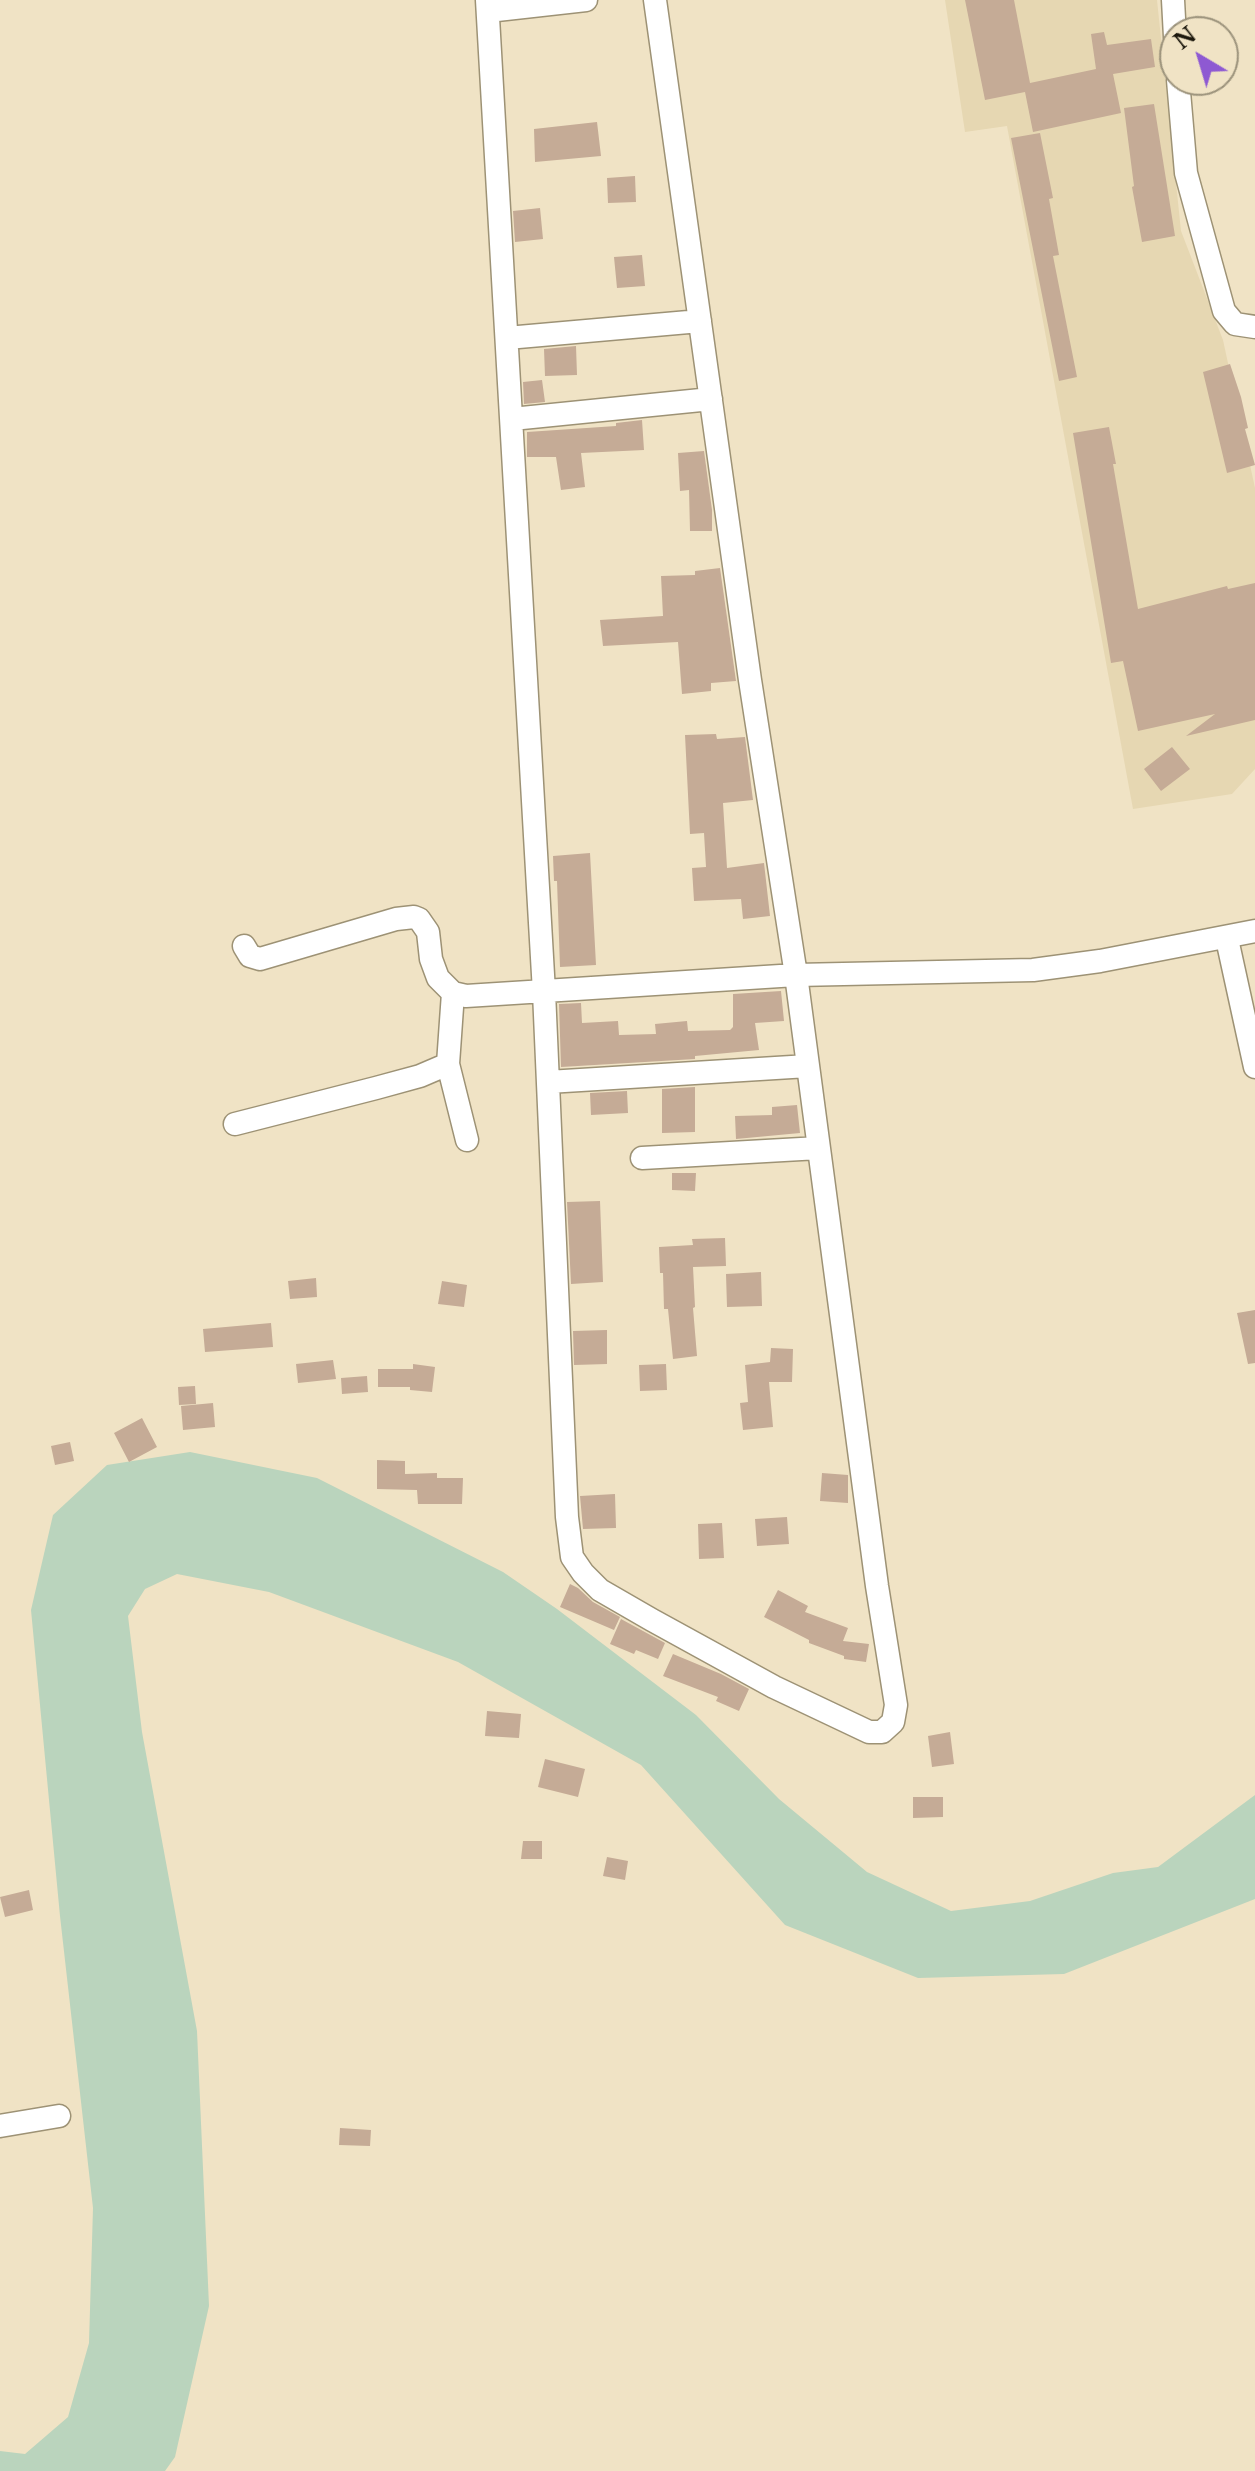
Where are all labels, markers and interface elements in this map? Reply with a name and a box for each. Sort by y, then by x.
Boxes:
north arrow [1159,16,1239,96]
text: N [1169,21,1202,55]

